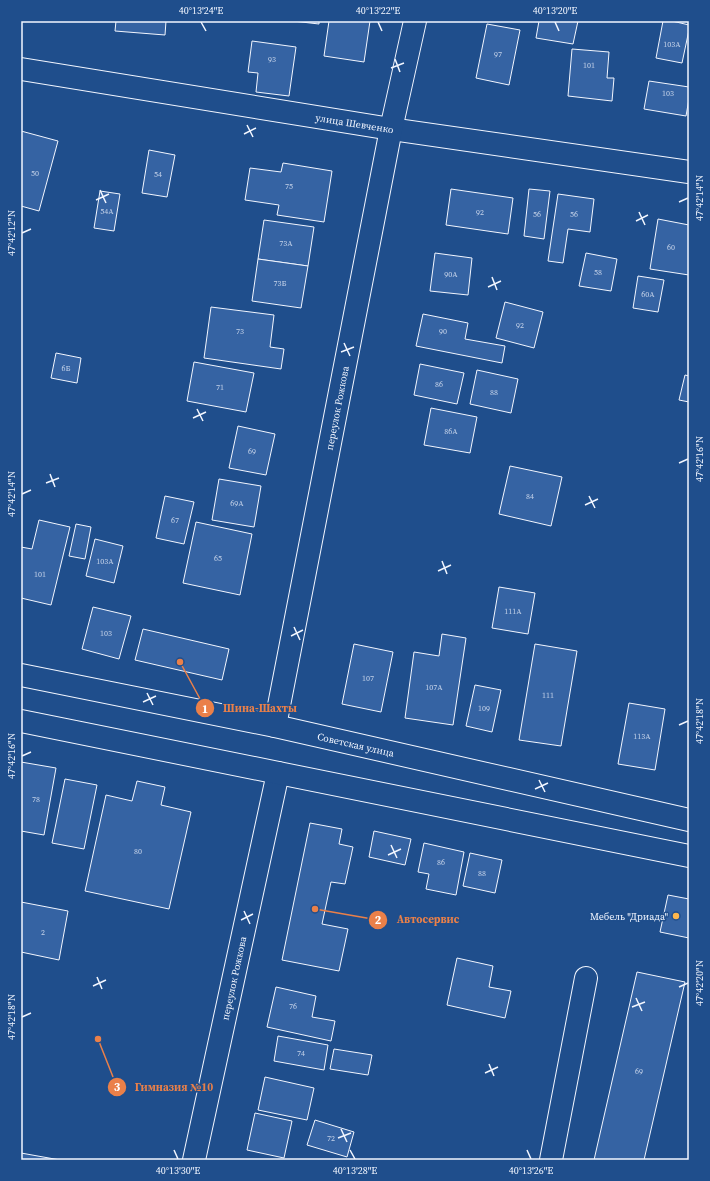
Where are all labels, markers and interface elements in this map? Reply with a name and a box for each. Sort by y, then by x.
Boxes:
text: 40°13'24"E [179,4,223,17]
text: 40°13'22"E [356,4,400,17]
text: 40°13'20"E [533,4,577,17]
house number: 103А [663,39,681,50]
house number: 97 [494,49,502,60]
house number: 93 [268,54,276,65]
house number: 101 [583,60,595,71]
house number: 103 [662,88,674,99]
street label: улица Шевченко [315,111,395,136]
house number: 50 [31,168,39,179]
house number: 54 [154,169,162,180]
text: 47°42'14"N [693,175,706,221]
house number: 75 [285,181,293,192]
house number: 54А [100,206,114,217]
house number: 92 [476,207,484,218]
house number: 56 [533,209,541,220]
house number: 56 [570,209,578,220]
text: 47°42'12"N [5,210,18,256]
house number: 73А [279,238,293,249]
house number: 60 [667,242,675,253]
house number: 58 [594,267,602,278]
house number: 90А [444,269,458,280]
house number: 73Б [274,278,287,289]
house number: 60А [641,289,655,300]
house number: 92 [516,320,524,331]
house number: 73 [236,326,244,337]
house number: 90 [439,326,447,337]
house number: 6Б [62,363,71,374]
street label: переулок Рожкова [323,364,352,451]
house number: 86 [435,379,443,390]
house number: 71 [216,382,224,393]
house number: 88 [490,387,498,398]
house number: 86А [444,426,458,437]
text: 47°42'16"N [693,436,706,482]
house number: 69 [248,446,256,457]
text: 47°42'14"N [5,471,18,517]
house number: 84 [526,491,534,502]
house number: 69А [230,498,244,509]
house number: 67 [171,515,179,526]
house number: 65 [214,553,222,564]
house number: 103А [96,556,114,567]
house number: 101 [34,569,46,580]
house number: 111А [504,606,522,617]
house number: 103 [100,628,112,639]
house number: 107 [362,673,374,684]
house number: 107А [425,682,443,693]
house number: 111 [542,690,554,701]
callout: Шина-Шахты [195,697,305,720]
text: 47°42'18"N [693,698,706,744]
text: 1 [202,701,208,717]
text: Шина-Шахты [223,701,297,716]
house number: 109 [478,703,490,714]
street label: Советская улица [316,730,396,760]
house number: 113А [633,731,651,742]
text: 47°42'16"N [5,733,18,779]
house number: 78 [32,794,40,805]
house number: 80 [134,846,142,857]
house number: 86 [437,857,445,868]
house number: 88 [478,868,486,879]
callout: Автосервис [368,908,467,931]
place label: Мебель "Дриада" [590,910,668,923]
marker: Мебель "Дриада" [671,911,681,921]
text: 2 [375,912,382,928]
text: Автосервис [397,912,460,927]
house number: 2 [41,927,45,938]
street label: переулок Рожкова [219,934,250,1021]
text: 47°42'20"N [693,960,706,1006]
text: 47°42'18"N [5,994,18,1040]
house number: 76 [289,1001,297,1012]
house number: 74 [297,1048,305,1059]
house number: 69 [635,1066,643,1077]
callout: Гимназия №10 [107,1076,221,1099]
text: 3 [114,1079,121,1095]
text: Гимназия №10 [135,1080,213,1095]
house number: 72 [327,1133,335,1144]
text: 40°13'30"E [156,1164,200,1177]
text: 40°13'28"E [333,1164,377,1177]
text: 40°13'26"E [509,1164,553,1177]

